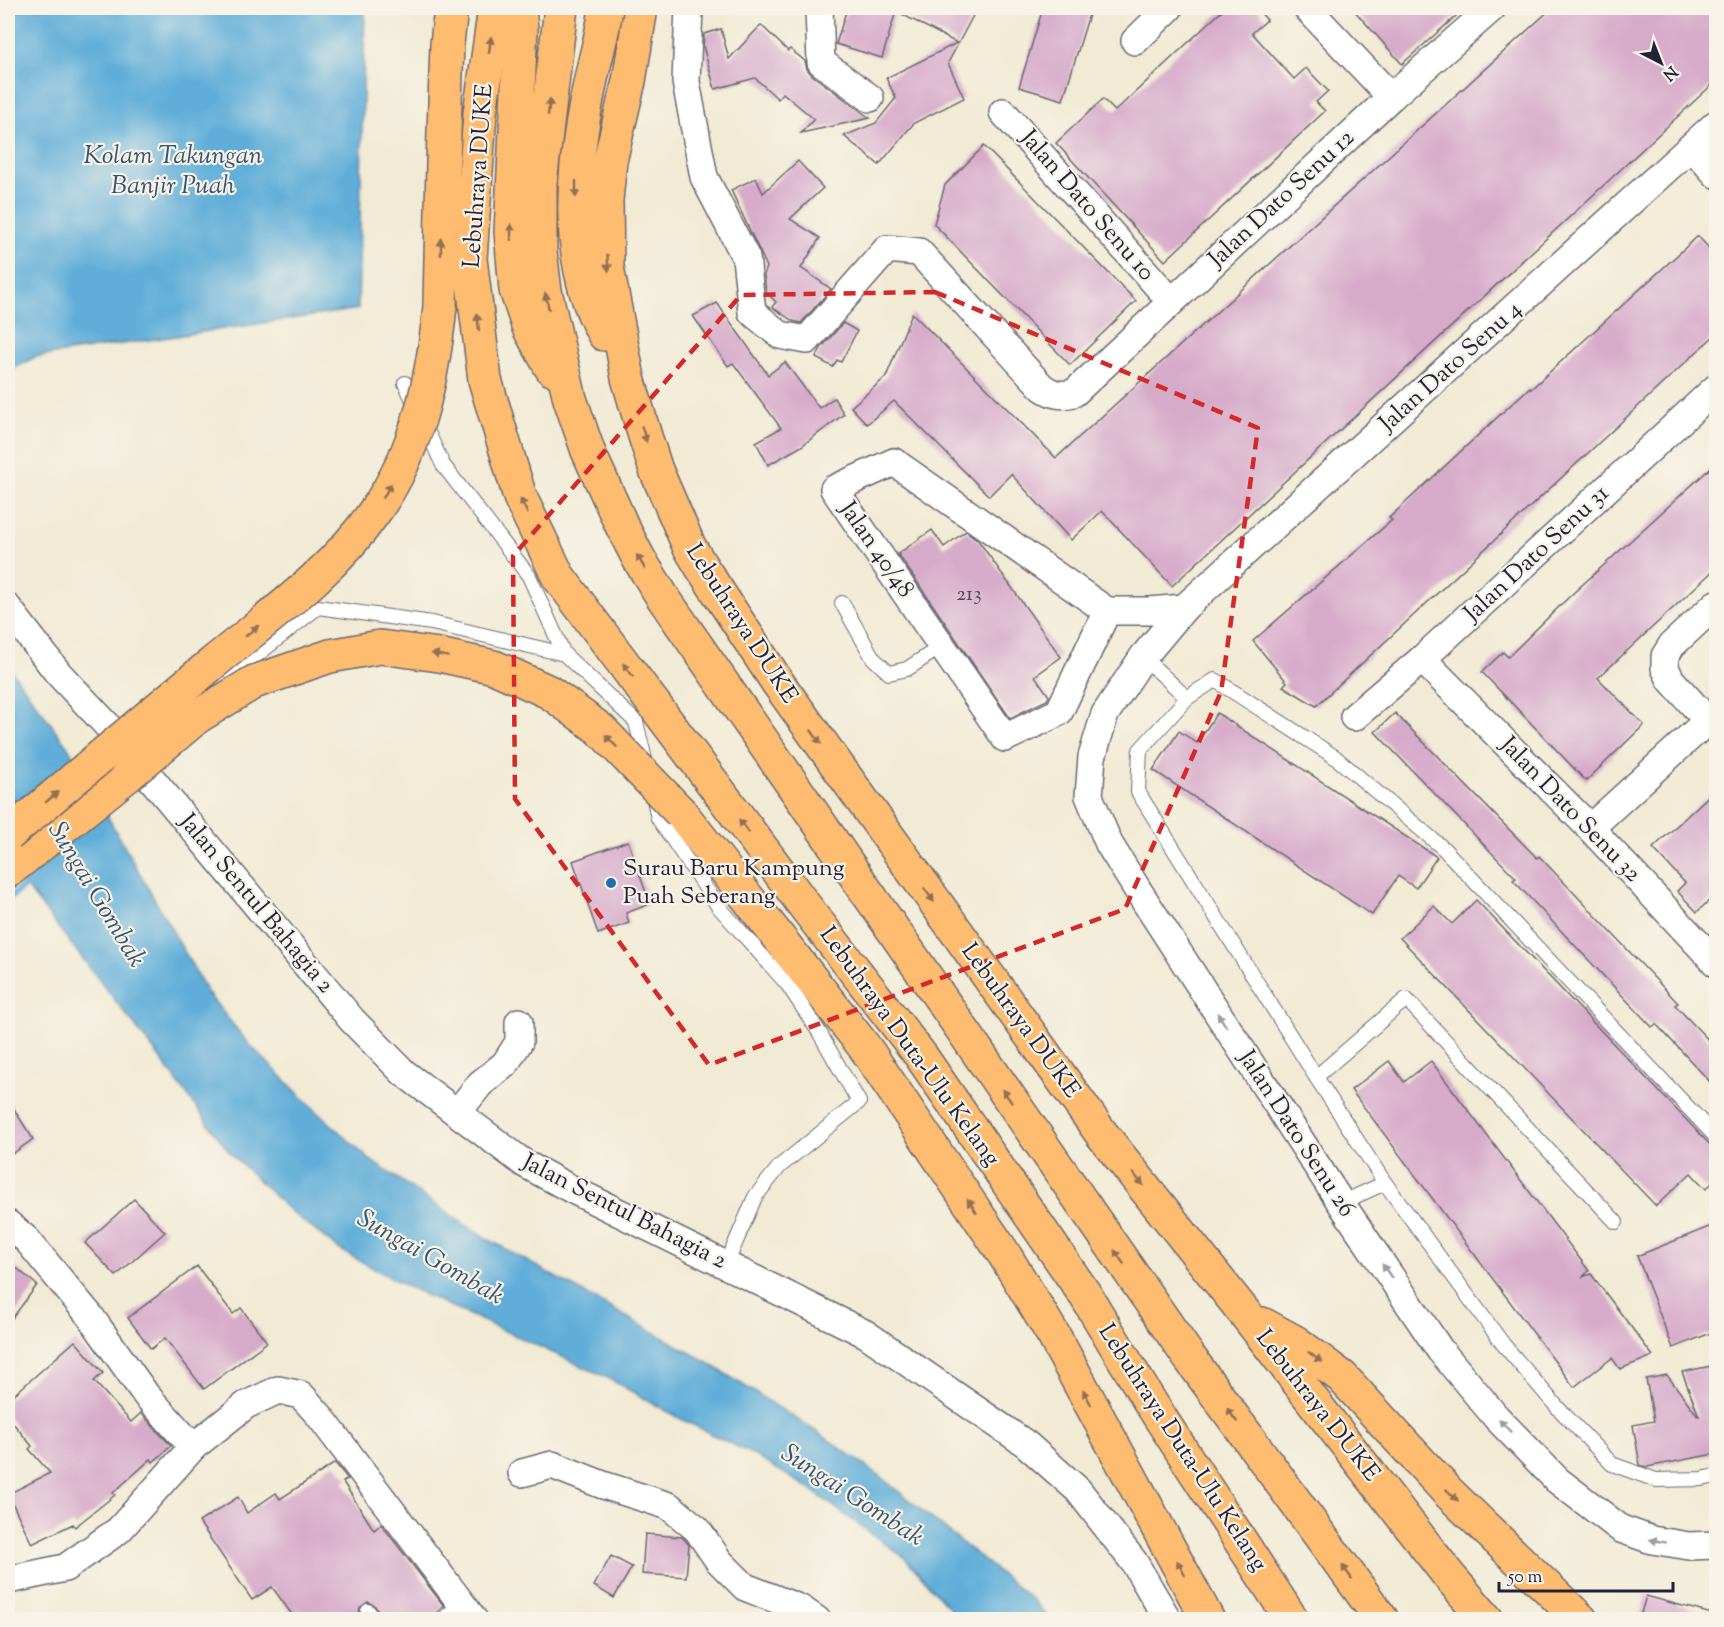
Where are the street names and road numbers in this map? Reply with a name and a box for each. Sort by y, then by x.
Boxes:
street label: Lebuhraya DUKE [456,82,502,269]
street label: Jalan Dato Senu 10 [1010,122,1162,289]
street label: Jalan Dato Senu 12 [1200,122,1363,277]
street label: Jalan Dato Senu 4 [1371,294,1530,442]
street label: Jalan Dato Senu 31 [1455,478,1617,632]
street label: Jalan 40/48 [829,493,922,605]
street label: Lebuhraya DUKE [676,537,806,711]
street label: Jalan Dato Senu 32 [1490,728,1648,890]
street label: Jalan Sentul Bahagia 2 [169,805,341,1001]
street label: Lebuhraya Duta-Ulu Kelang [810,920,1008,1174]
street label: Lebuhraya DUKE [952,936,1088,1106]
street label: Jalan Dato Senu 26 [1228,1042,1363,1224]
street label: Jalan Sentul Bahagia 2 [514,1145,732,1278]
street label: Lebuhraya Duta-Ulu Kelang [1089,1318,1275,1579]
street label: Lebuhraya DUKE [1247,1323,1388,1490]

